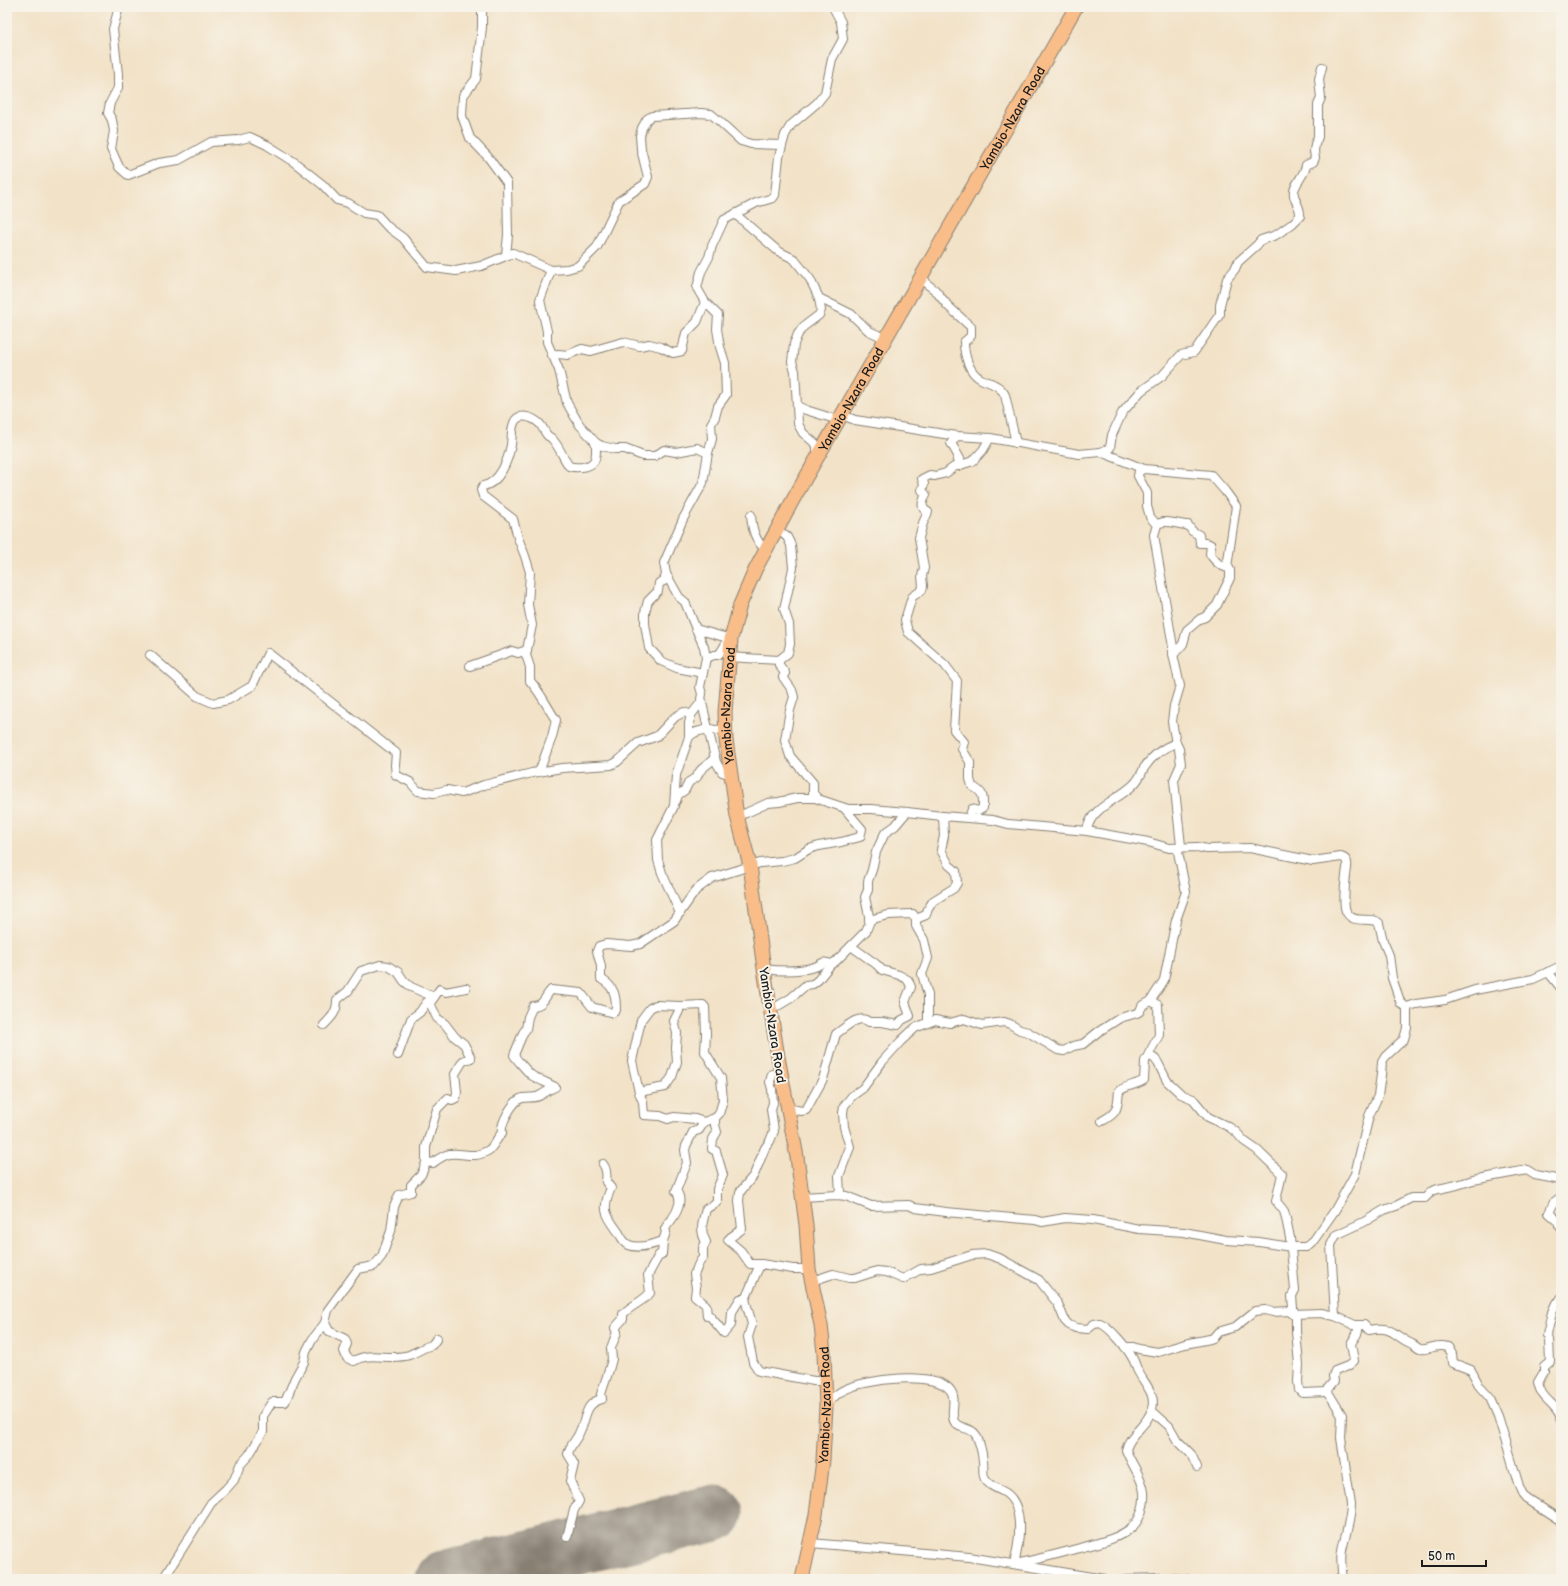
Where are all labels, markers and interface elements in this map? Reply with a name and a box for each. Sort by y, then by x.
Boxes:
street label: Yambio-Nzara Road [976,64,1049,174]
street label: Yambio-Nzara Road [815,345,888,455]
street label: Yambio-Nzara Road [718,647,739,766]
street label: Yambio-Nzara Road [755,965,789,1084]
street label: Yambio-Nzara Road [815,1346,835,1466]
scale bar [1422,1542,1486,1568]
text: 50 m [1428,1549,1455,1564]

